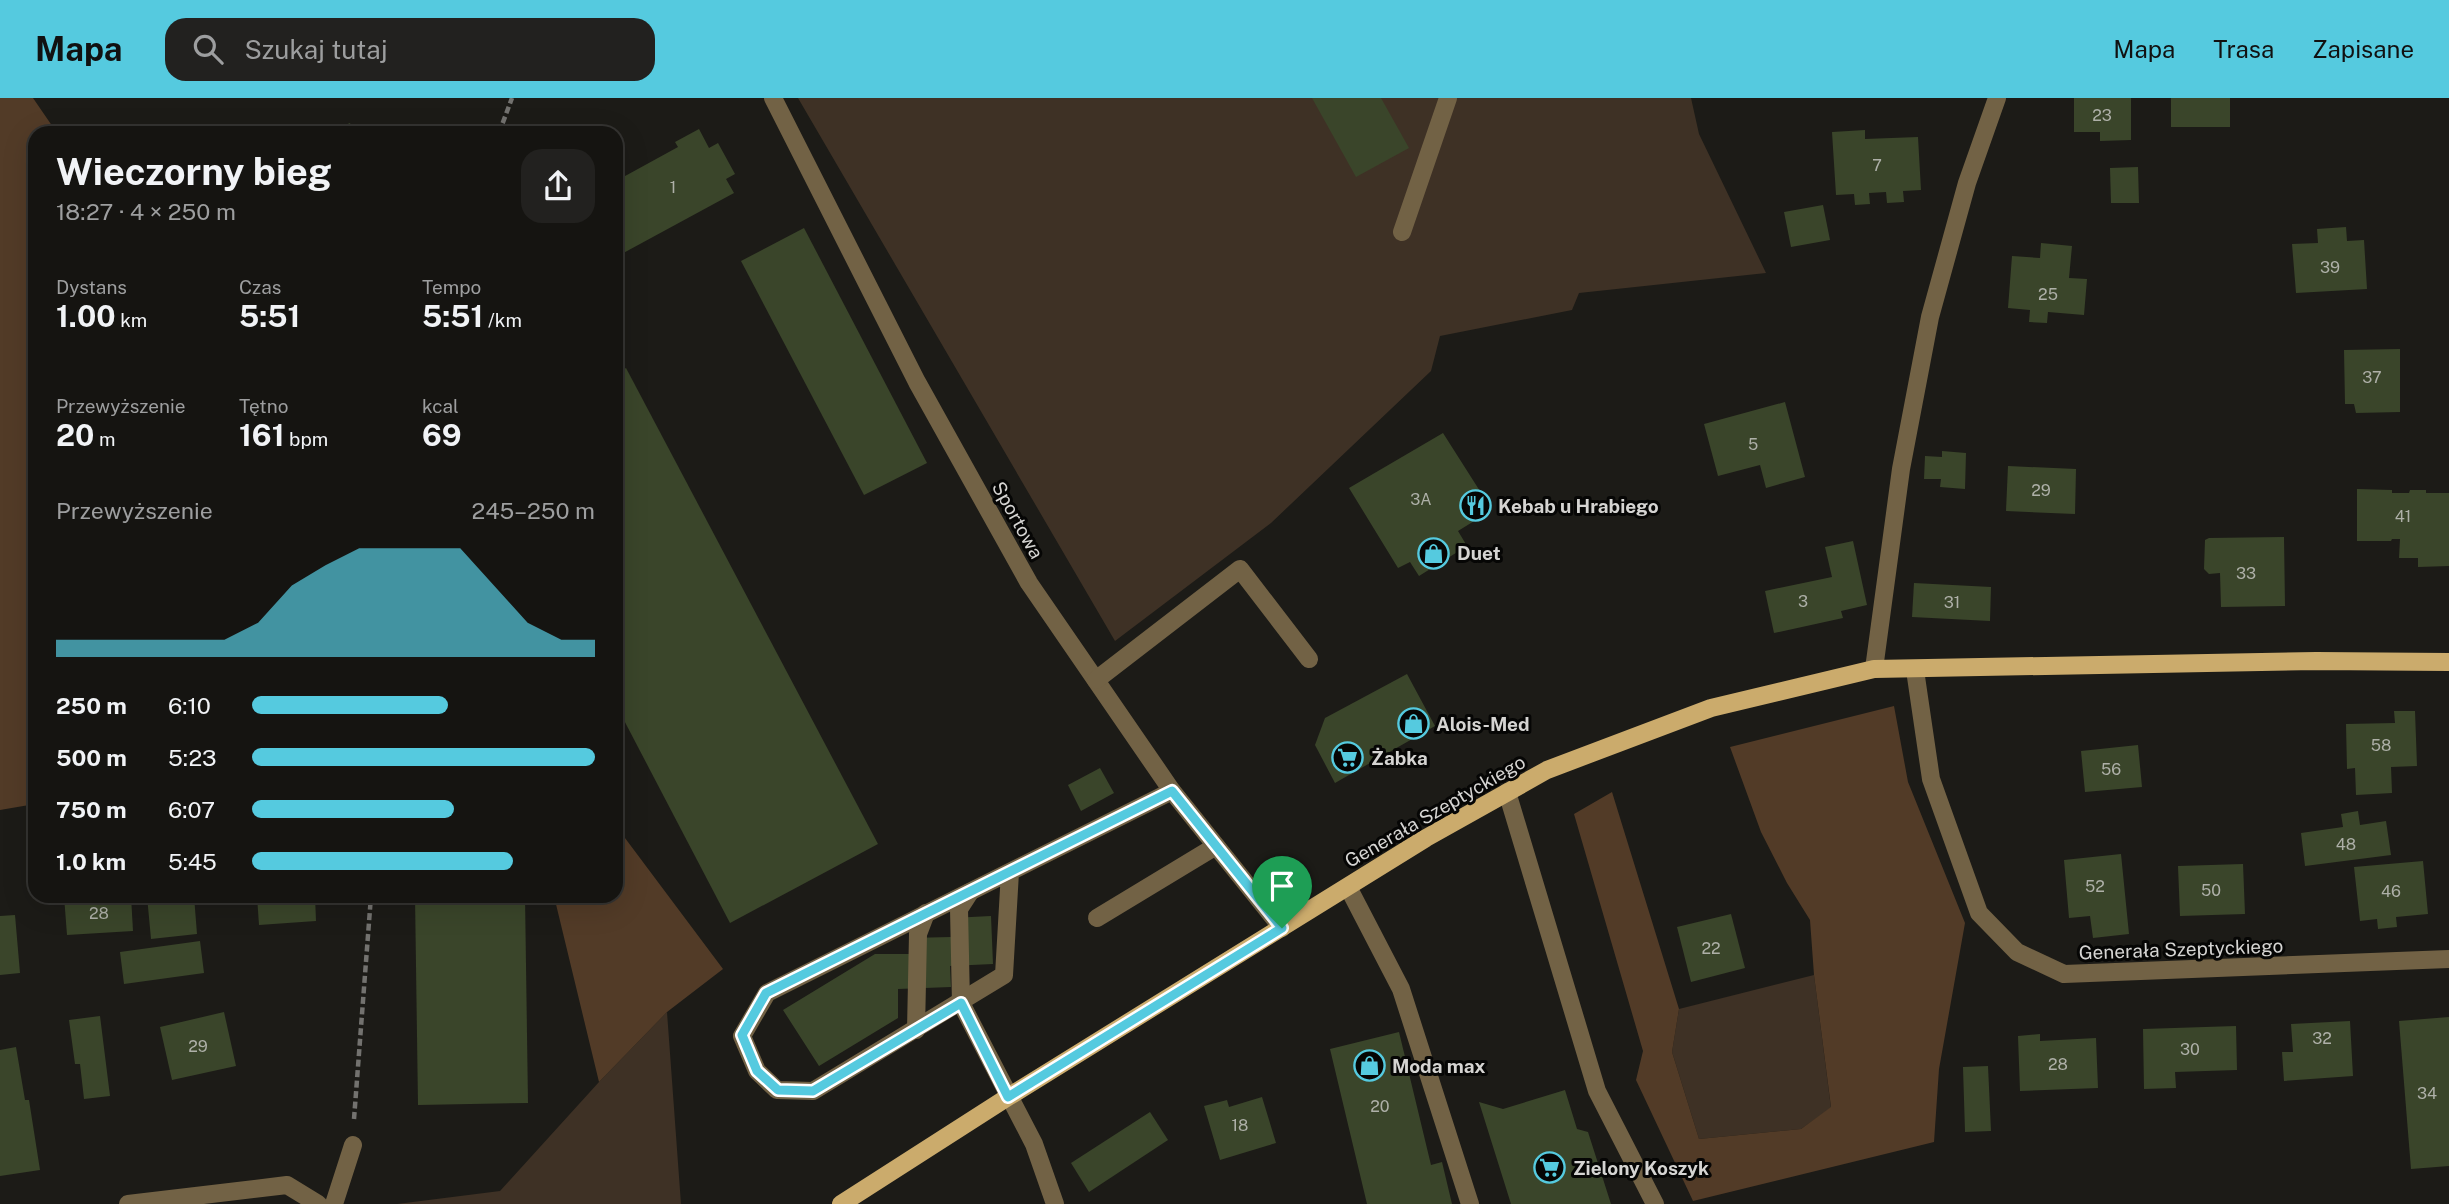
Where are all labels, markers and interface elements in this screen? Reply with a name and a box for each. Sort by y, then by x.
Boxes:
search box [165,18,655,81]
text: Mapa [35,30,123,68]
icon: search [189,30,227,68]
text: Szukaj tutaj [245,34,388,65]
text: Mapa [2113,35,2175,63]
text: Trasa [2213,35,2274,63]
text: Zapisane [2312,35,2414,63]
house number: 23 [2092,106,2112,125]
text: Wieczorny bieg [56,149,332,194]
button: share [521,149,595,223]
house number: 7 [1872,156,1882,175]
house number: 1 [670,178,676,197]
text: 18:27 · 4 × 250 m [56,198,236,225]
house number: 39 [2320,258,2340,277]
text: Dystans [56,276,127,298]
text: Czas [239,276,281,298]
text: Tempo [422,276,481,298]
house number: 25 [2038,285,2058,304]
text: 1.00 [56,298,116,334]
text: 5:51 [239,298,300,334]
text: 5:51 [422,298,483,334]
text: km [116,309,147,331]
text: /km [483,309,522,331]
house number: 37 [2362,368,2382,387]
text: Przewyższenie [56,395,186,417]
text: Tętno [239,395,288,417]
text: kcal [422,395,459,417]
text: 20 [56,417,94,453]
text: 161 [239,417,285,453]
text: 69 [422,417,462,453]
text: m [94,428,115,450]
text: bpm [285,428,328,450]
house number: 5 [1748,435,1758,454]
street label: Sportowa [988,478,1048,562]
house number: 29 [2031,481,2051,500]
restaurant icon: Kebab u Hrabiego [1458,489,1492,523]
house number: 3A [1410,490,1432,509]
place label: Kebab u Hrabiego [1498,495,1659,517]
text: Przewyższenie [56,497,213,524]
text: 245–250 m [472,497,595,524]
house number: 41 [2395,507,2411,526]
shop icon: Duet [1417,536,1451,570]
place label: Duet [1457,542,1501,564]
house number: 33 [2236,564,2256,583]
house number: 3 [1798,592,1808,611]
house number: 31 [1944,593,1960,612]
text: 250 m [56,692,127,719]
text: 6:10 [168,692,211,719]
shop icon: Alois-Med [1396,707,1430,741]
place label: Alois-Med [1436,713,1530,735]
house number: 58 [2371,736,2391,755]
supermarket icon: Żabka [1331,741,1365,775]
text: 500 m [56,744,127,771]
text: 5:23 [168,744,217,771]
place label: Żabka [1371,747,1428,769]
street label: Generała Szeptyckiego [1341,750,1529,872]
house number: 56 [2101,760,2121,779]
text: 750 m [56,796,127,823]
text: 6:07 [168,796,215,823]
house number: 48 [2336,835,2356,854]
text: 1.0 km [56,848,126,875]
text: 5:45 [168,848,217,875]
pin [1252,856,1312,928]
icon: arrive [1263,867,1301,905]
house number: 52 [2085,877,2105,896]
house number: 50 [2201,881,2221,900]
house number: 46 [2381,882,2401,901]
house number: 28 [89,904,109,923]
street label: Generała Szeptyckiego [2078,934,2284,964]
house number: 22 [1701,939,1721,958]
house number: 32 [2312,1029,2332,1048]
house number: 29 [188,1037,208,1056]
house number: 30 [2180,1040,2200,1059]
shop icon: Moda max [1352,1049,1386,1083]
place label: Moda max [1392,1055,1485,1077]
house number: 28 [2048,1055,2068,1074]
house number: 34 [2417,1084,2437,1103]
house number: 20 [1370,1097,1390,1116]
house number: 18 [1232,1116,1248,1135]
supermarket icon: Zielony Koszyk [1533,1151,1567,1185]
place label: Zielony Koszyk [1573,1157,1709,1179]

